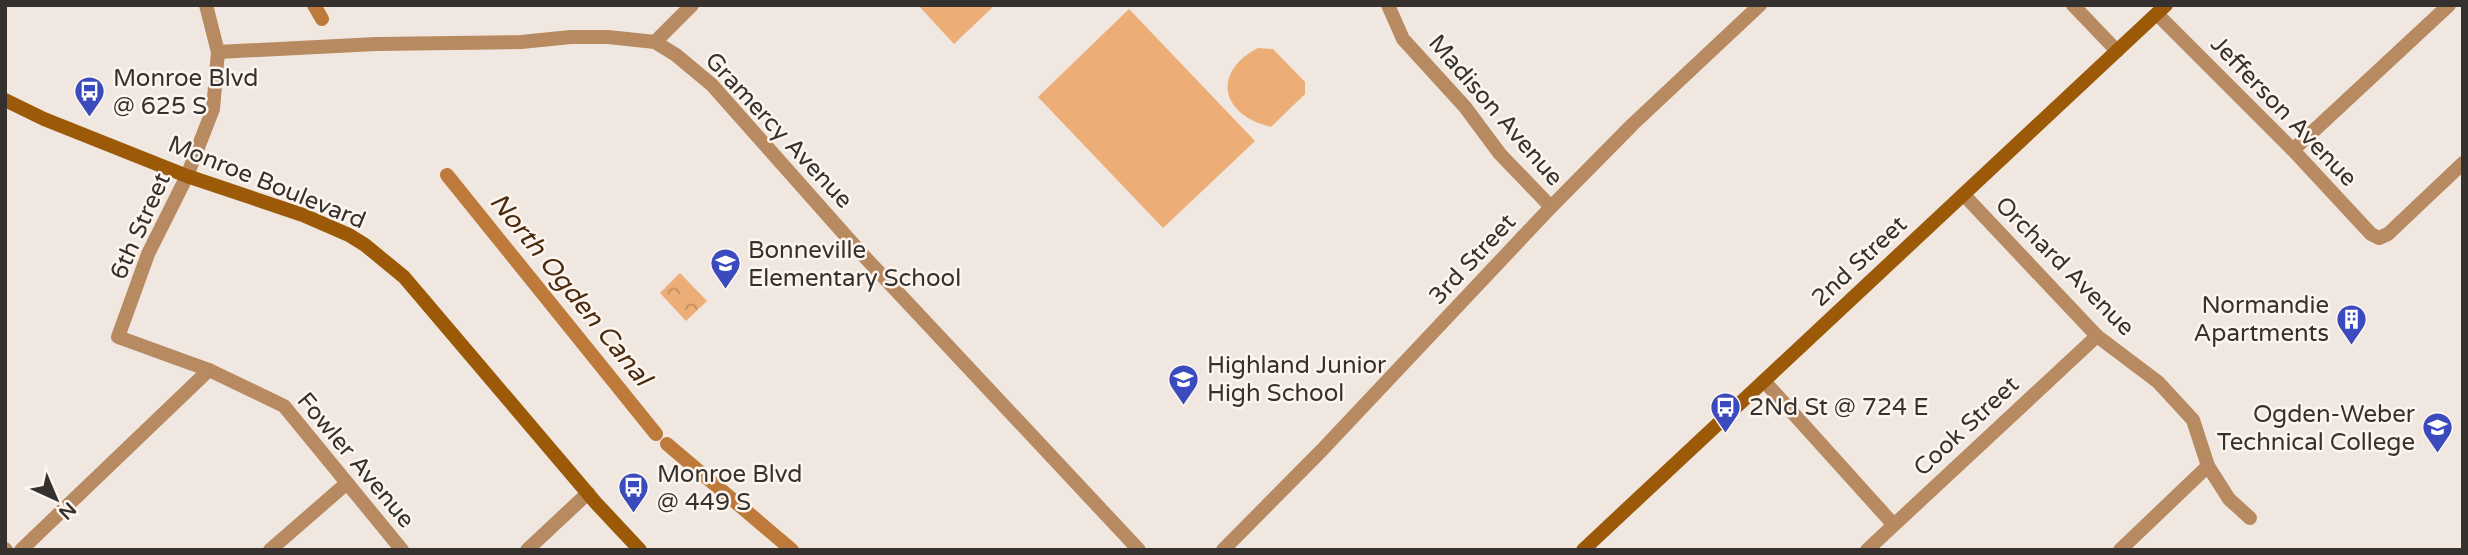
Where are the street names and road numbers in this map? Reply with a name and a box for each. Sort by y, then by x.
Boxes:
street label: Madison Avenue [1422,29,1569,192]
street label: Jefferson Avenue [2204,30,2363,193]
street label: Gramercy Avenue [699,46,859,215]
street label: Monroe Boulevard [164,130,370,235]
street label: 6th Street [104,168,177,284]
street label: Orchard Avenue [1989,191,2140,342]
street label: 3rd Street [1423,208,1522,311]
street label: 2nd Street [1806,210,1913,313]
street label: Cook Street [1908,370,2025,482]
street label: Fowler Avenue [291,387,421,534]

